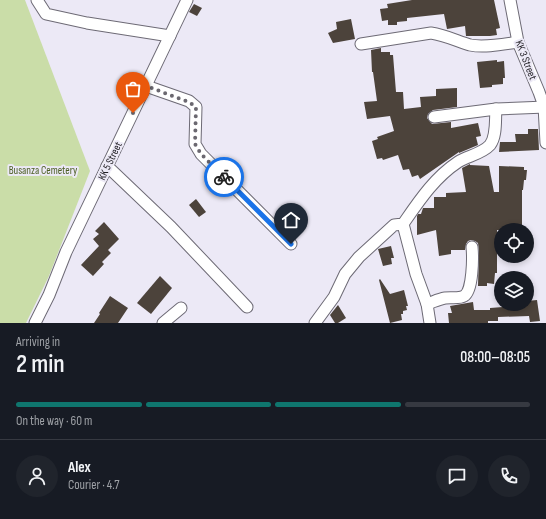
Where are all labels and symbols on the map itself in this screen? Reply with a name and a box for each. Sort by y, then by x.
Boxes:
street label: KK 3 Street [513,38,540,82]
pin [116,72,150,113]
street label: KK 5 Street [95,139,125,182]
courier [204,157,244,197]
park label: Busanza Cemetery [9,164,78,177]
pin [274,203,308,244]

